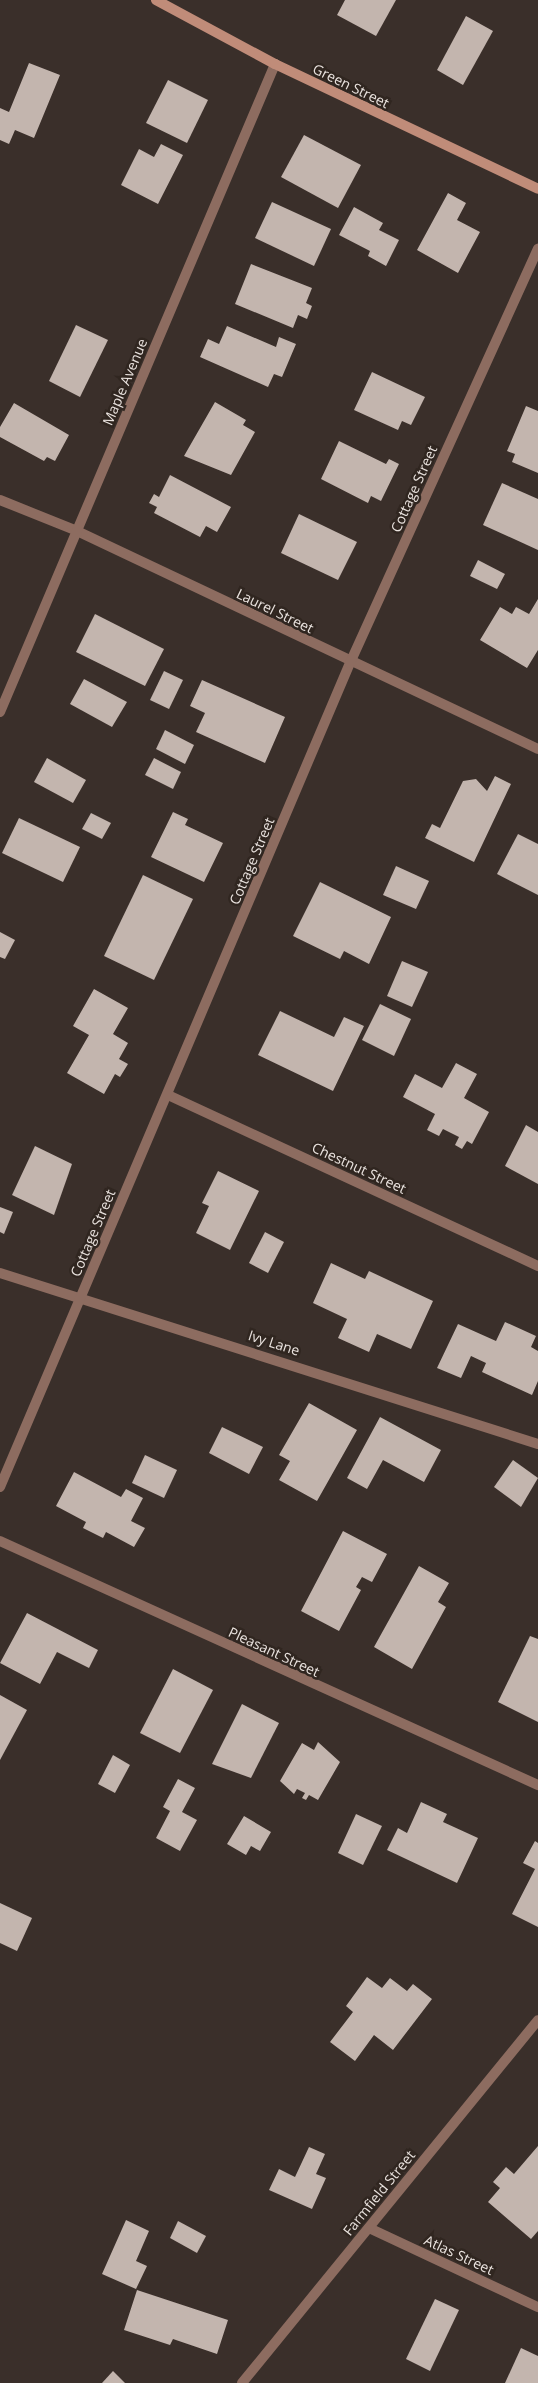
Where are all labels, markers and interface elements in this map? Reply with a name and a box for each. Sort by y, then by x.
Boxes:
street label: Green Street [310,60,392,112]
street label: Maple Avenue [99,336,151,428]
street label: Cottage Street [387,443,441,535]
street label: Laurel Street [234,585,316,637]
street label: Cottage Street [226,815,278,907]
street label: Chestnut Street [309,1139,409,1197]
street label: Cottage Street [67,1187,119,1279]
street label: Ivy Lane [246,1327,302,1359]
street label: Pleasant Street [226,1624,322,1680]
street label: Farmfield Street [340,2147,418,2239]
street label: Atlas Street [422,2232,496,2278]

